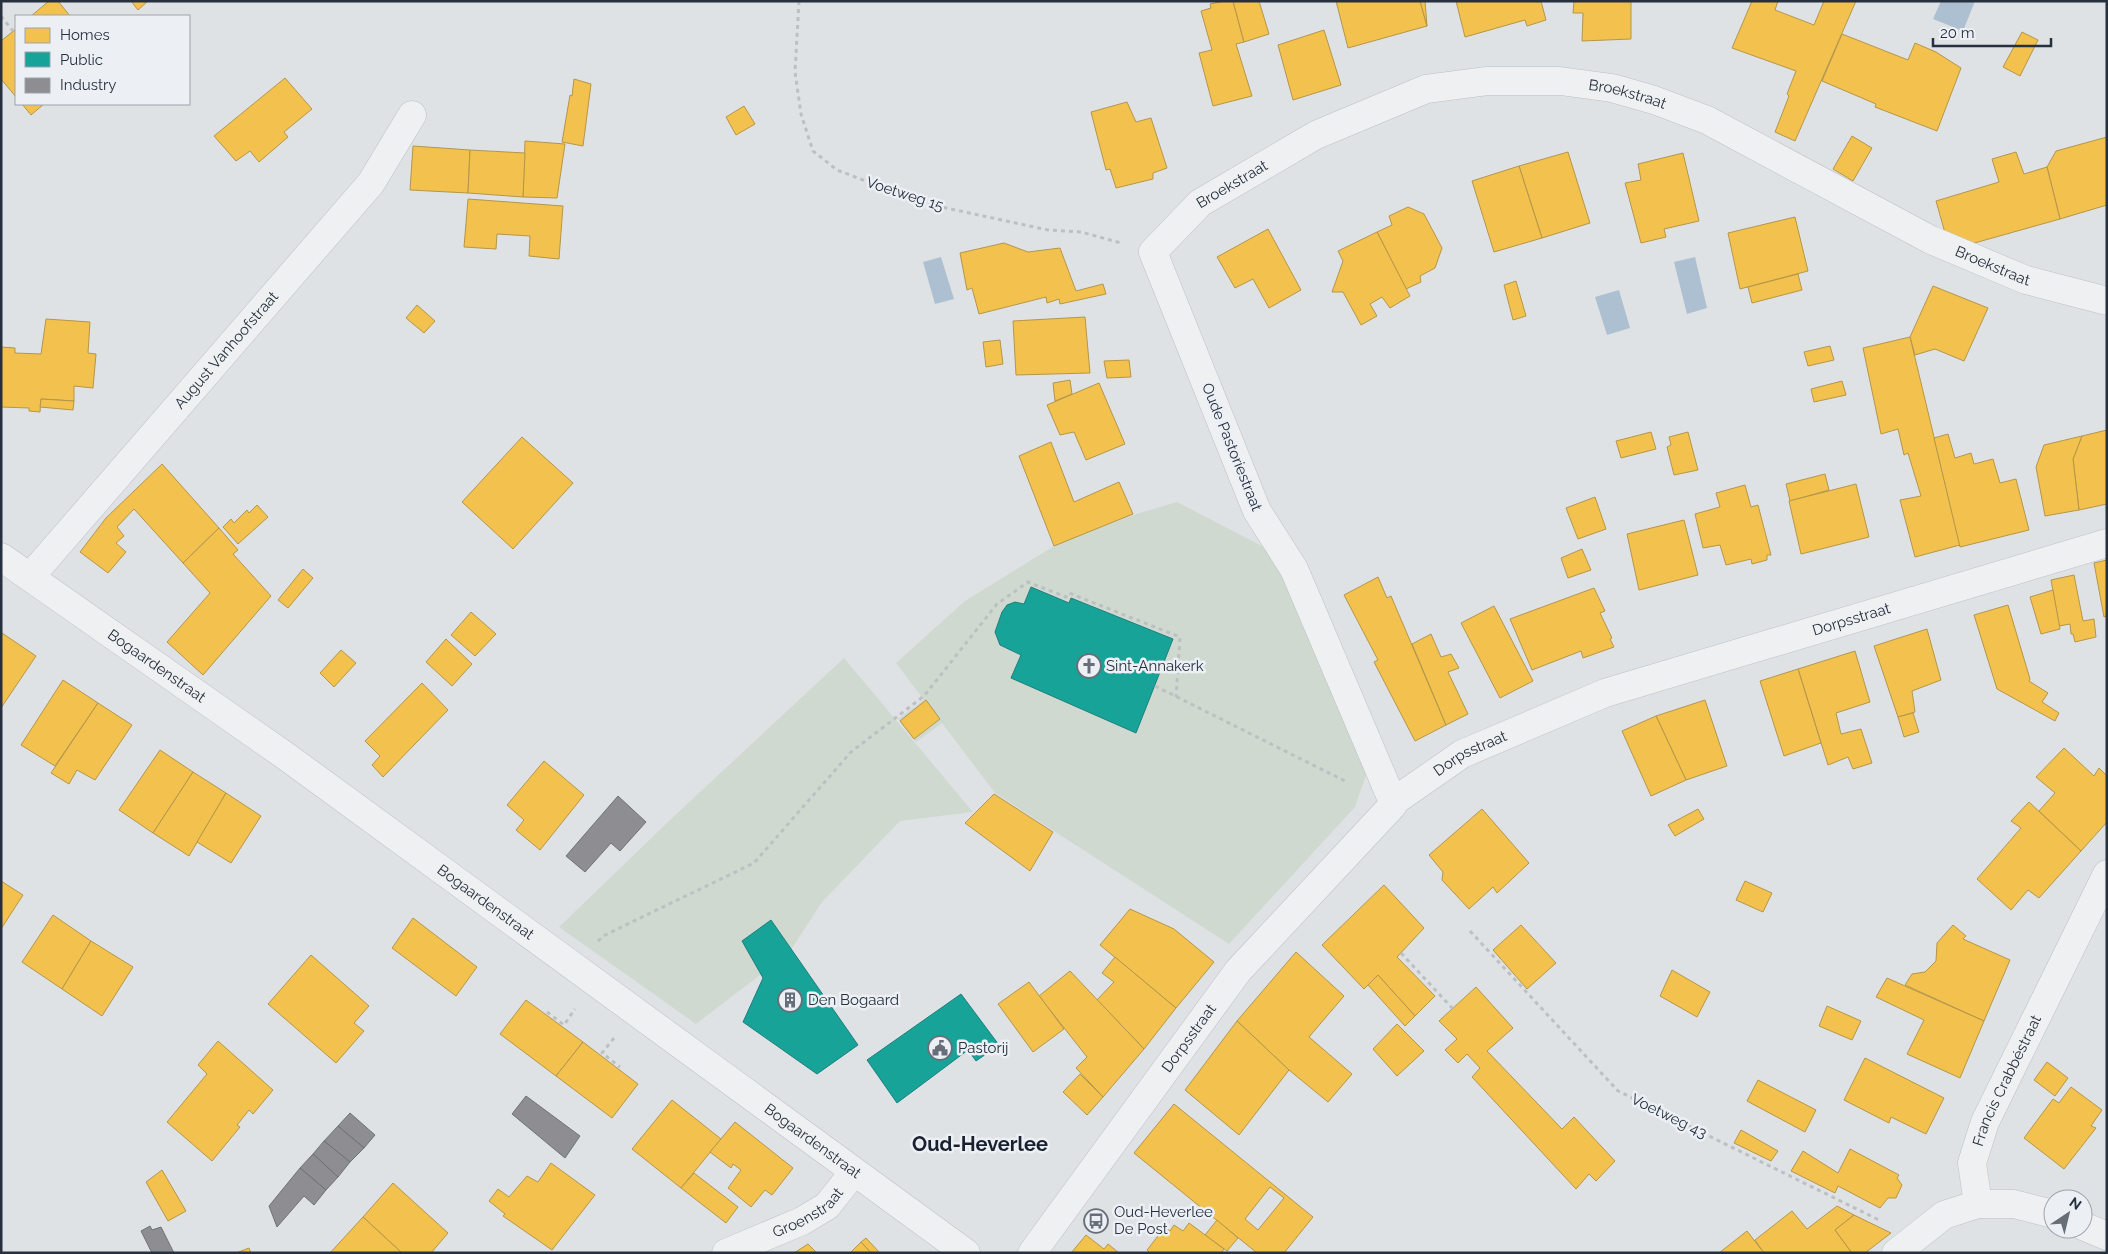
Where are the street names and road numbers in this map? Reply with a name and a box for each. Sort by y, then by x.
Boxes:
street label: Broekstraat [1588,76,1669,113]
street label: Broekstraat [1193,156,1271,212]
street label: Voetweg 15 [864,173,946,215]
street label: Broekstraat [1953,242,2032,290]
street label: August Vanhoofstraat [171,288,282,413]
street label: Oude Pastoriestraat [1198,380,1266,514]
street label: Dorpsstraat [1810,599,1892,640]
street label: Bogaardenstraat [104,625,209,706]
street label: Dorpsstraat [1430,727,1509,780]
street label: Bogaardenstraat [434,861,538,943]
street label: Dorpsstraat [1158,1000,1220,1076]
street label: Francis Crabbéstraat [1969,1012,2045,1148]
street label: Voetweg 43 [1628,1090,1710,1142]
street label: Bogaardenstraat [761,1100,865,1182]
street label: Groenstraat [770,1184,847,1241]

